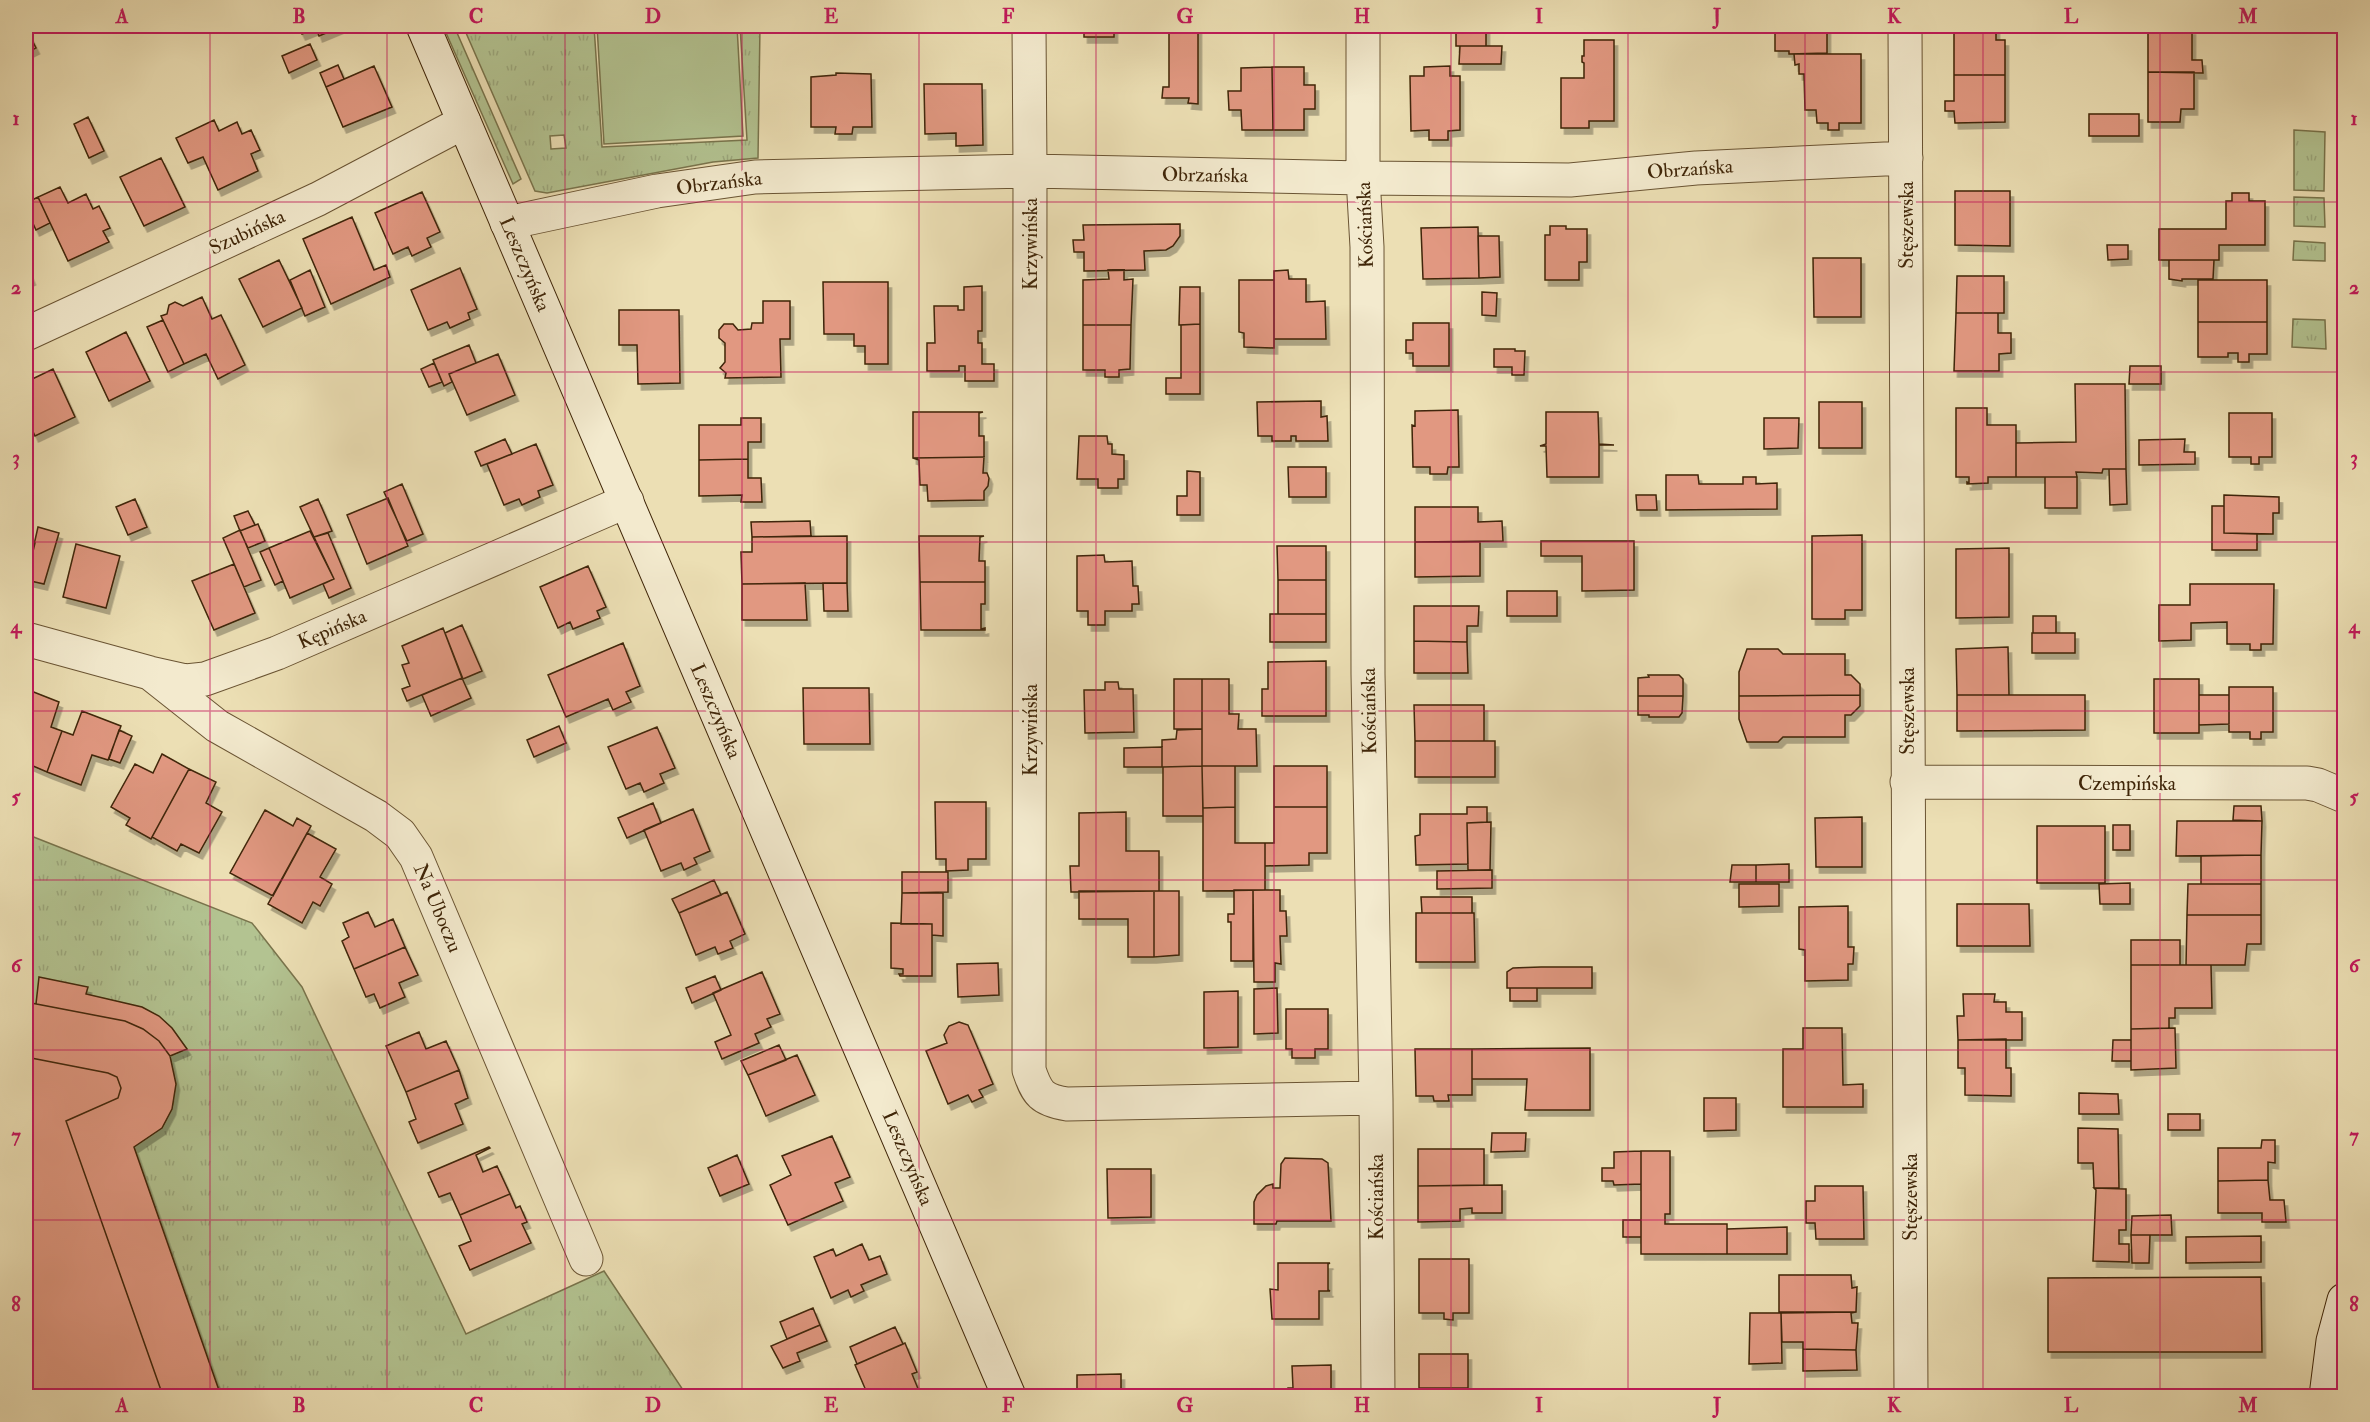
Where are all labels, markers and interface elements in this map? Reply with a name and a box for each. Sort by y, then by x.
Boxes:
text: A [115,4,129,29]
text: B [292,4,306,29]
text: C [469,4,483,29]
text: D [645,4,661,29]
text: E [824,4,839,29]
text: F [1002,4,1015,29]
text: G [1177,4,1194,29]
text: H [1354,4,1370,29]
text: I [1535,4,1543,29]
text: J [1712,4,1721,29]
text: K [1887,4,1902,29]
text: L [2064,4,2079,29]
text: M [2237,4,2258,29]
text: 1 [12,106,20,131]
text: 1 [2350,106,2358,131]
street label: Obrzańska [1646,153,1735,184]
street label: Obrzańska [1162,162,1249,188]
street label: Obrzańska [675,165,764,201]
street label: Stęszewska [1894,180,1919,269]
street label: Kościańska [1351,181,1379,269]
street label: Krzywińska [1018,197,1043,290]
street label: Szubińska [205,203,290,260]
street label: Leszczyńska [494,213,556,316]
text: 2 [11,275,21,300]
text: 2 [2349,275,2359,300]
text: 3 [12,445,20,470]
text: 3 [2350,445,2358,470]
street label: Kępińska [294,603,371,656]
text: 4 [10,614,23,639]
text: 4 [2348,614,2361,639]
street label: Leszczyńska [685,660,747,763]
street label: Stęszewska [1895,666,1920,755]
street label: Kościańska [1356,667,1382,754]
street label: Krzywińska [1018,683,1043,776]
street label: Czempińska [2078,771,2177,797]
text: 5 [12,784,22,809]
text: 5 [2350,784,2360,809]
street label: Na Uboczu [408,860,468,956]
text: 6 [11,953,23,978]
text: 6 [2349,953,2361,978]
street label: Leszczyńska [877,1107,939,1210]
text: 7 [11,1123,21,1148]
text: 7 [2349,1123,2359,1148]
street label: Stęszewska [1898,1152,1923,1241]
street label: Kościańska [1364,1153,1389,1240]
text: 8 [11,1292,21,1317]
text: 8 [2349,1292,2359,1317]
text: A [115,1393,129,1418]
text: B [292,1393,306,1418]
text: C [469,1393,483,1418]
text: D [645,1393,661,1418]
text: E [824,1393,839,1418]
text: F [1002,1393,1015,1418]
text: G [1177,1393,1194,1418]
text: H [1354,1393,1370,1418]
text: I [1535,1393,1543,1418]
text: J [1712,1393,1721,1418]
text: K [1887,1393,1902,1418]
text: L [2064,1393,2079,1418]
text: M [2237,1393,2258,1418]

